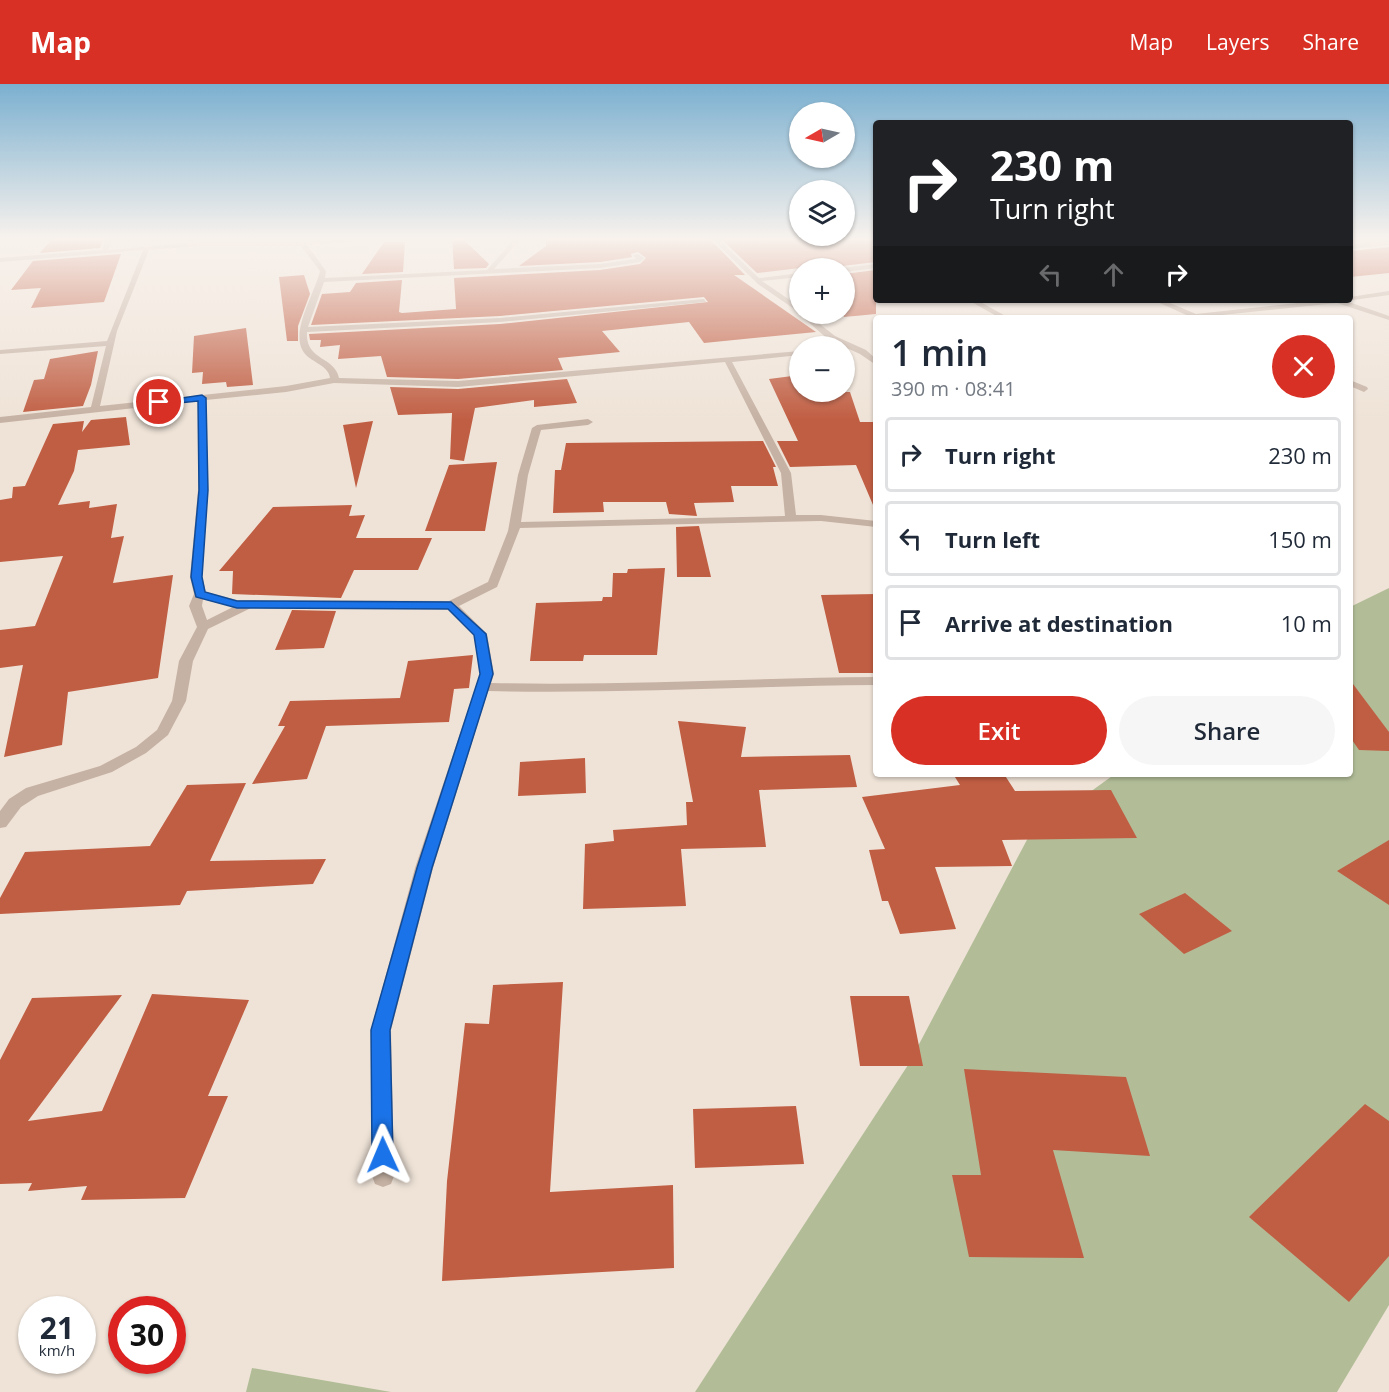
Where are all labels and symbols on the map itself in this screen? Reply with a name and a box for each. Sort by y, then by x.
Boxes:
north arrow [789,102,855,168]
pin [133,376,184,427]
position arrow [351,1123,415,1187]
speed limit sign: 30 [108,1296,186,1374]

